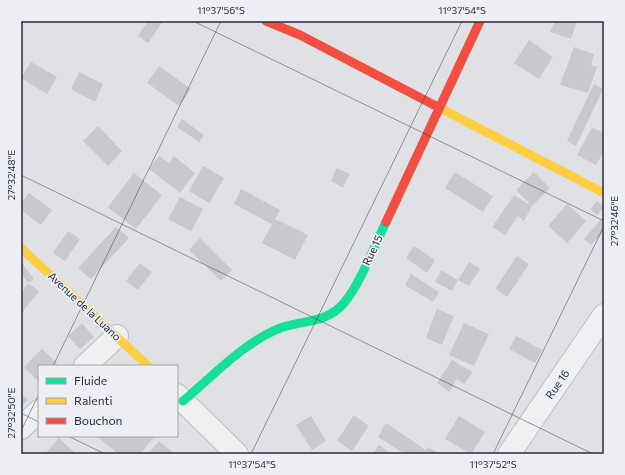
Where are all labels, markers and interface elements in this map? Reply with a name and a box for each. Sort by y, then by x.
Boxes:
text: 11°37'56"S [197,4,245,16]
text: 11°37'54"S [438,4,486,16]
text: 27°32'48"E [5,150,17,200]
text: 27°32'46"E [608,196,620,246]
street label: Rue 15 [359,233,385,267]
street label: Avenue de la Luano [46,269,124,343]
legend [38,365,178,437]
street label: Rue 16 [542,367,572,401]
text: Fluide [74,373,107,387]
text: 27°32'50"E [5,388,17,438]
text: Ralenti [74,393,113,407]
text: Bouchon [74,413,122,427]
text: 11°37'54"S [228,458,276,470]
text: 11°37'52"S [469,458,517,470]

